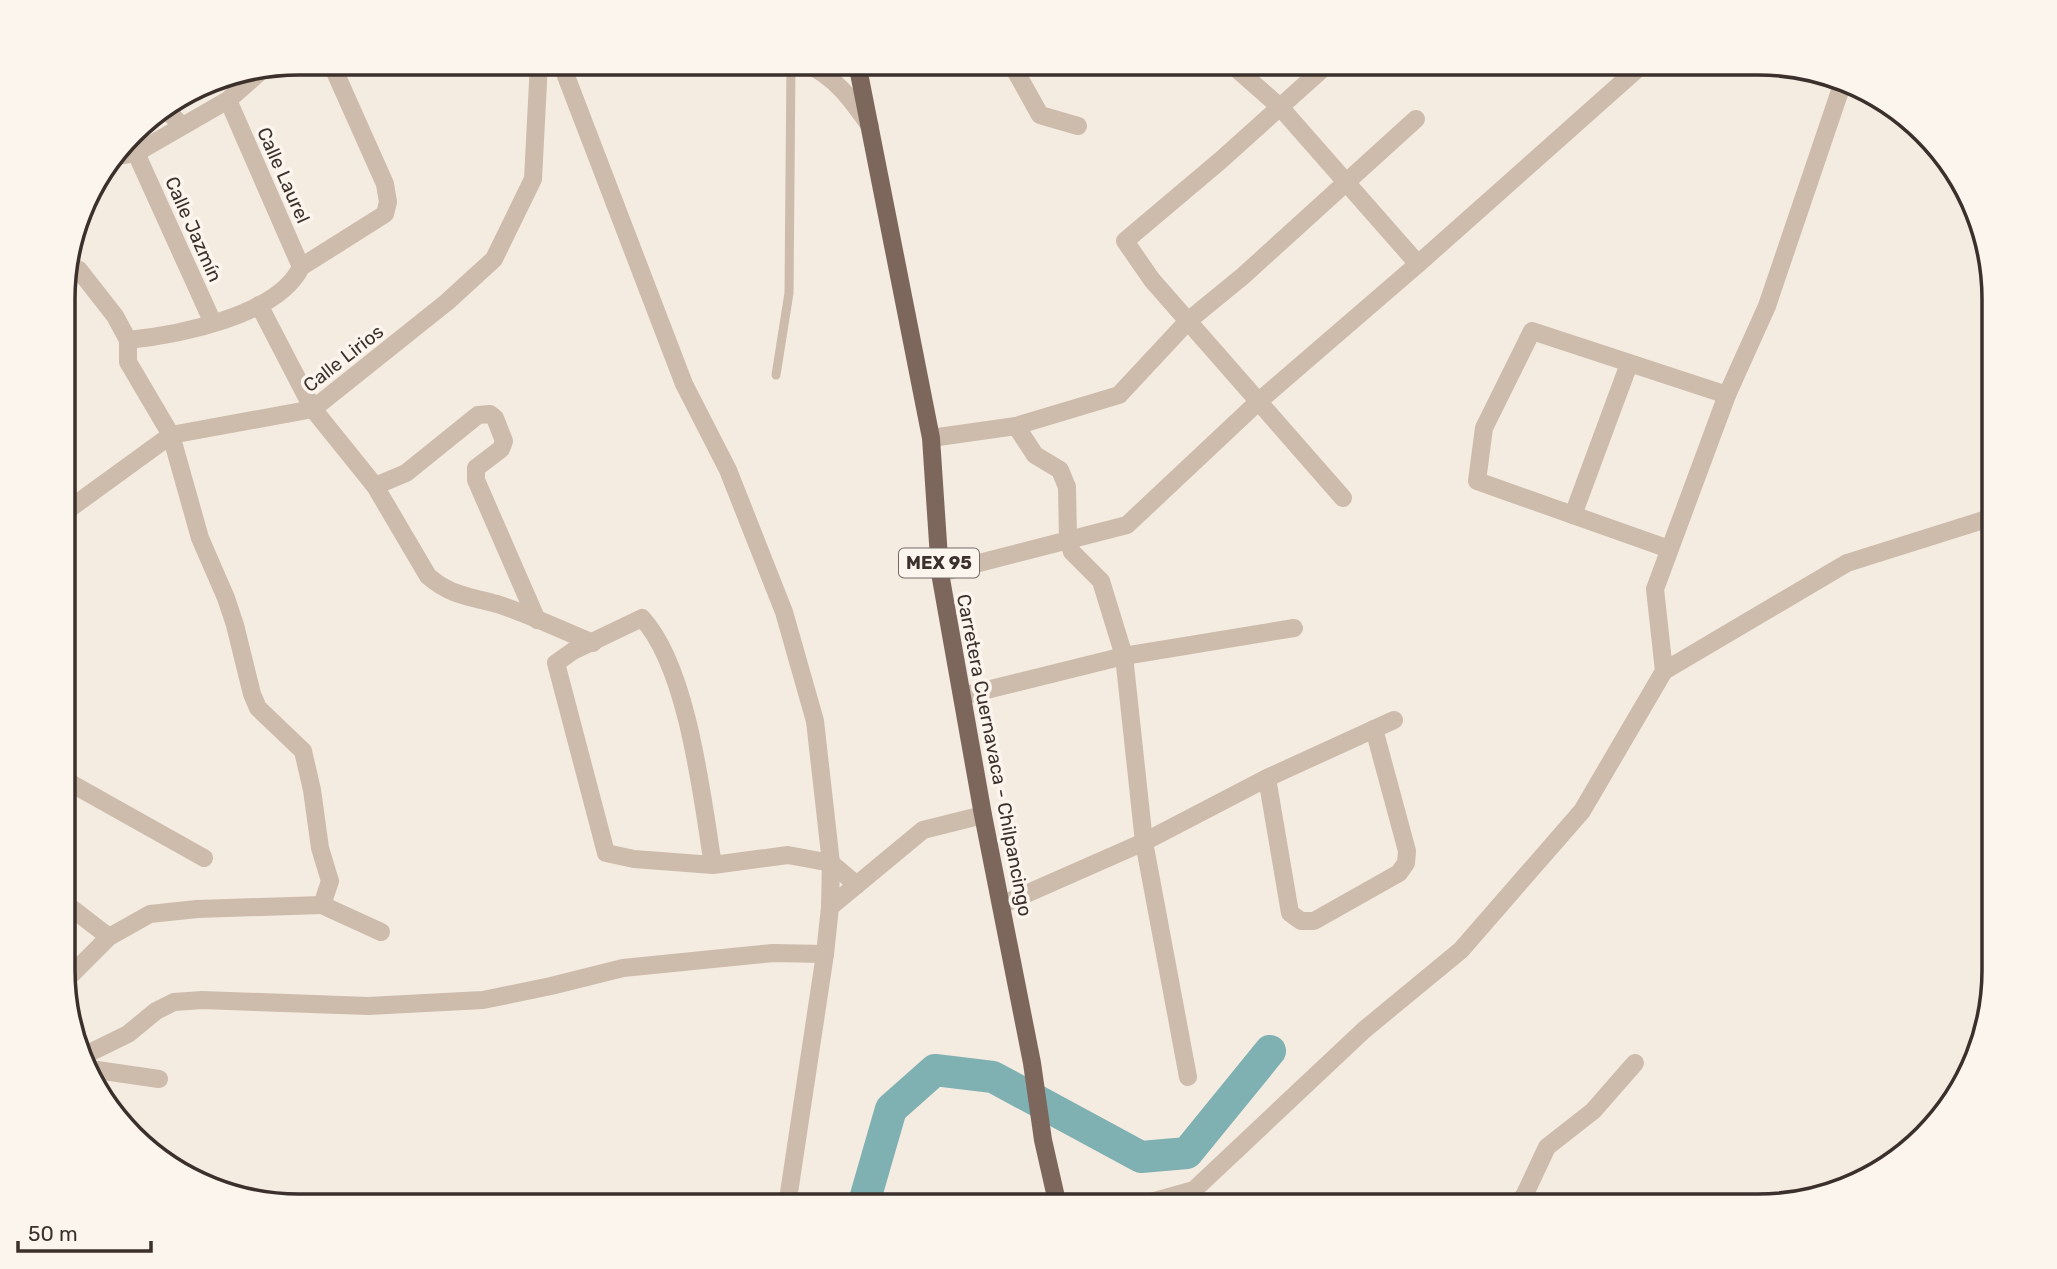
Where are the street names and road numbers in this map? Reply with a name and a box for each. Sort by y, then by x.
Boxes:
street label: Calle Laurel [252,124,315,227]
street label: Calle Jazmín [160,173,227,285]
street label: Calle Lirios [299,320,388,397]
road number: MEX 95 [899,548,979,578]
street label: Carretera Cuernavaca - Chilpancingo [952,592,1037,918]

